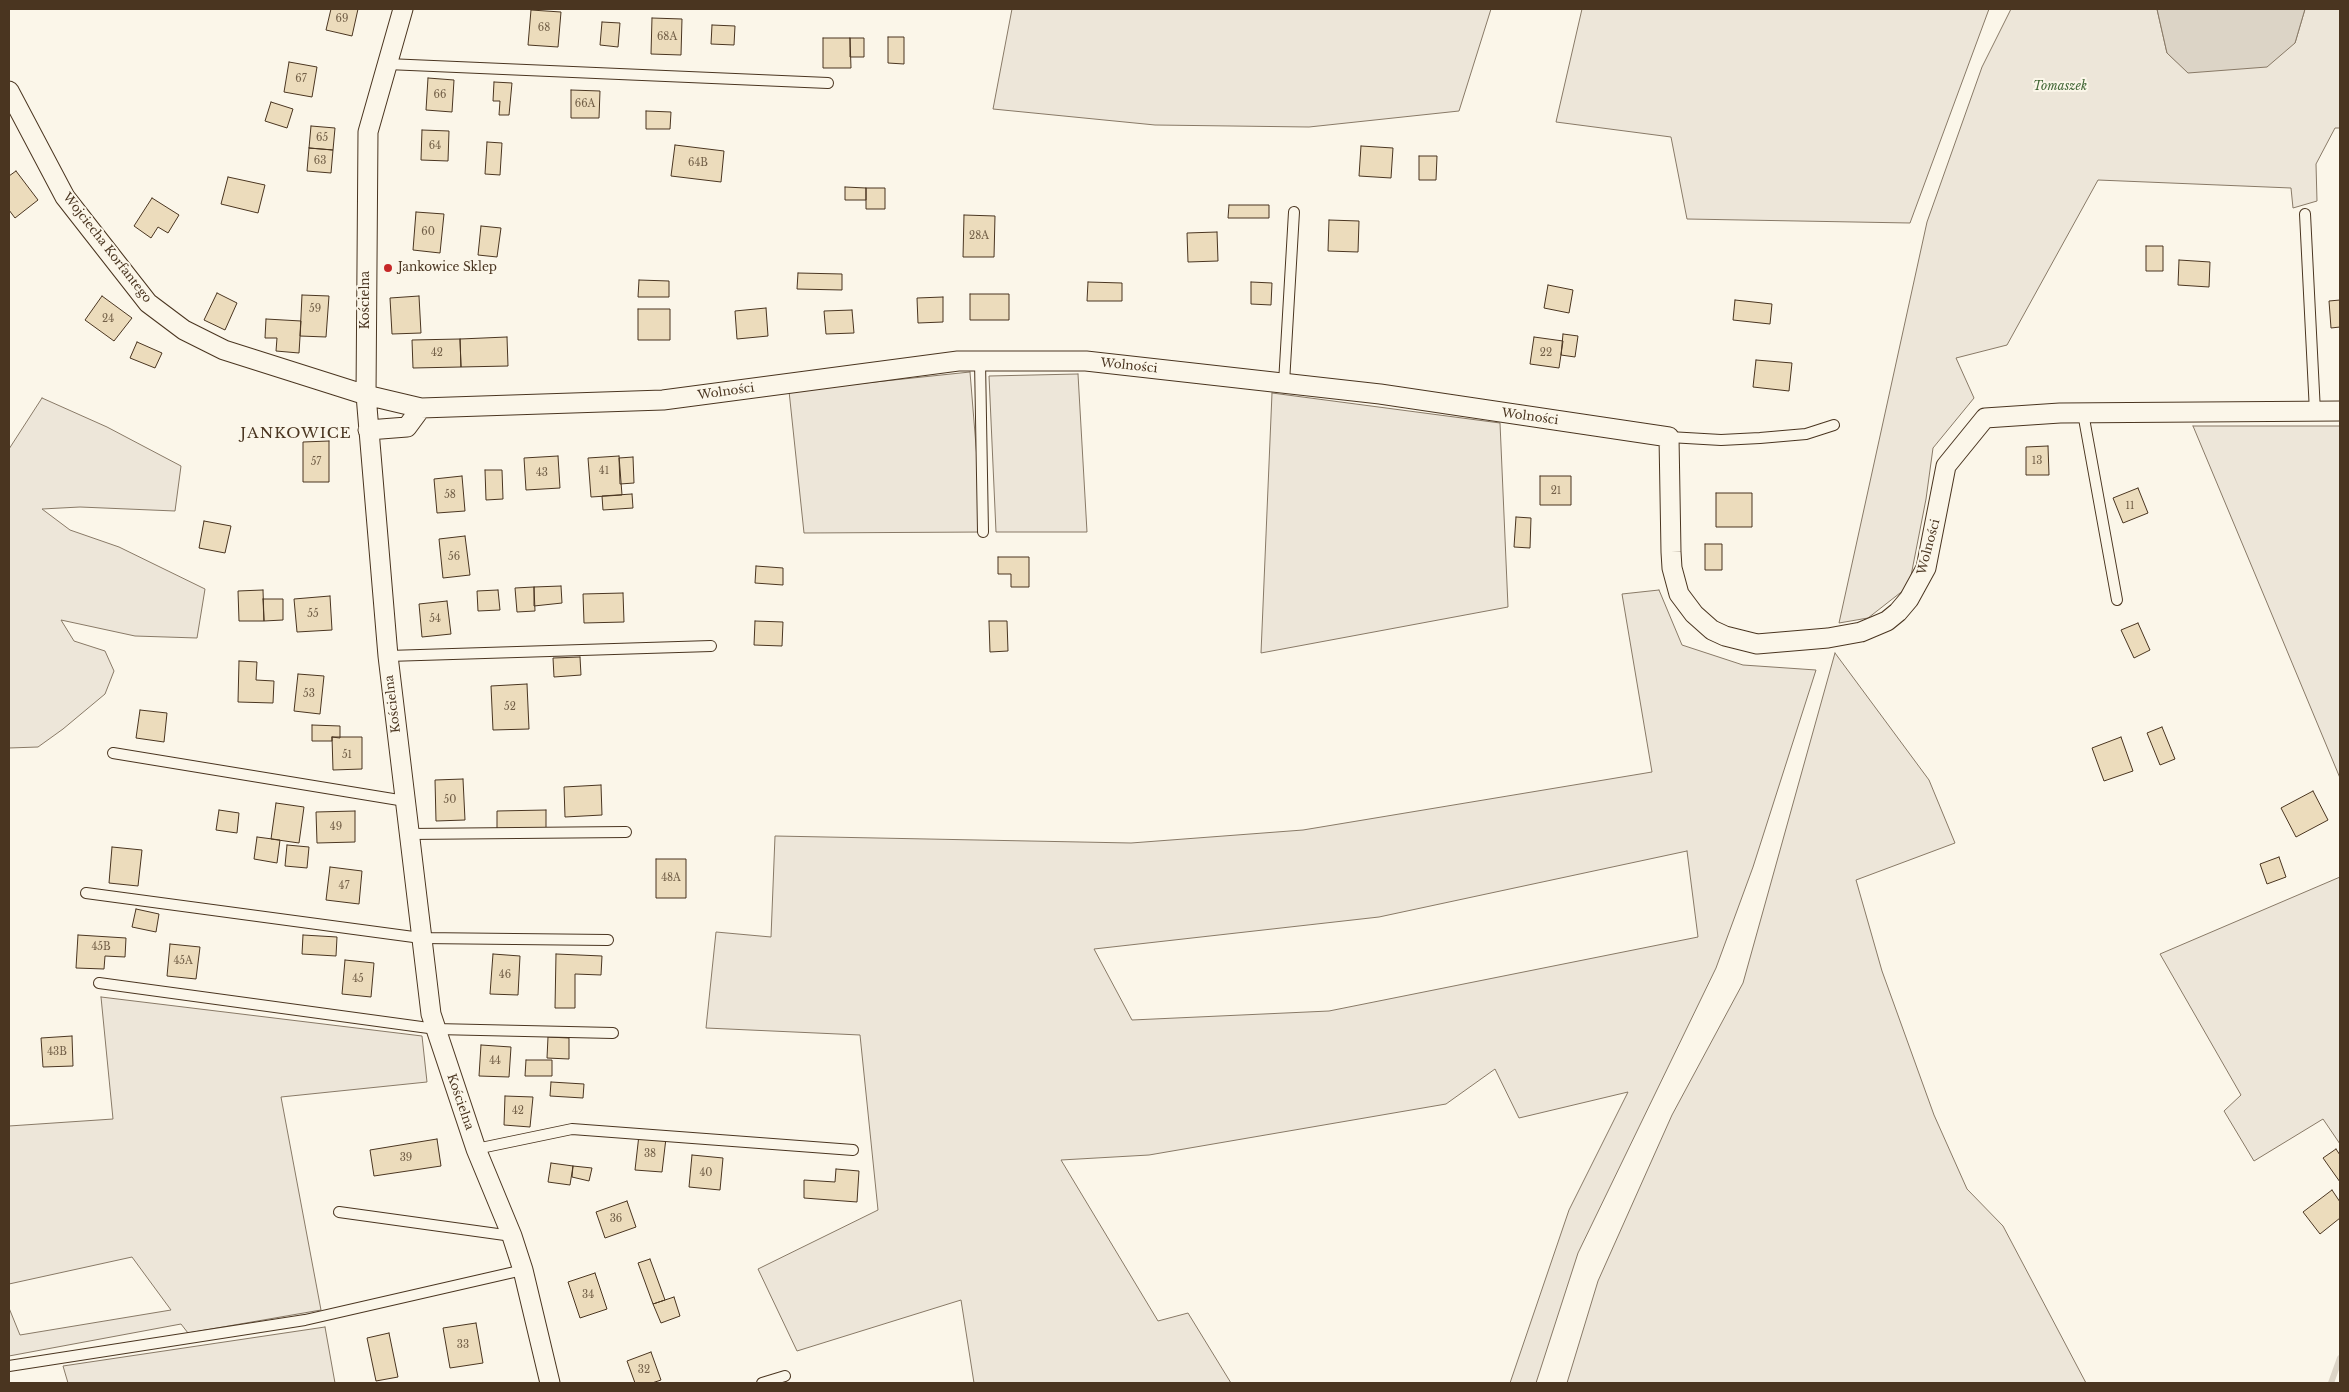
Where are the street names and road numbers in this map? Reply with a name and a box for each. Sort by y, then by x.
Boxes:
street label: Wojciecha Korfantego [60,190,154,306]
street label: Kościelna [359,271,373,329]
street label: Wolności [1100,356,1158,376]
street label: Wolności [697,381,755,403]
street label: Wolności [1501,406,1559,428]
street label: Wolności [1915,518,1943,576]
street label: Kościelna [382,674,404,734]
street label: Kościelna [444,1072,476,1132]

